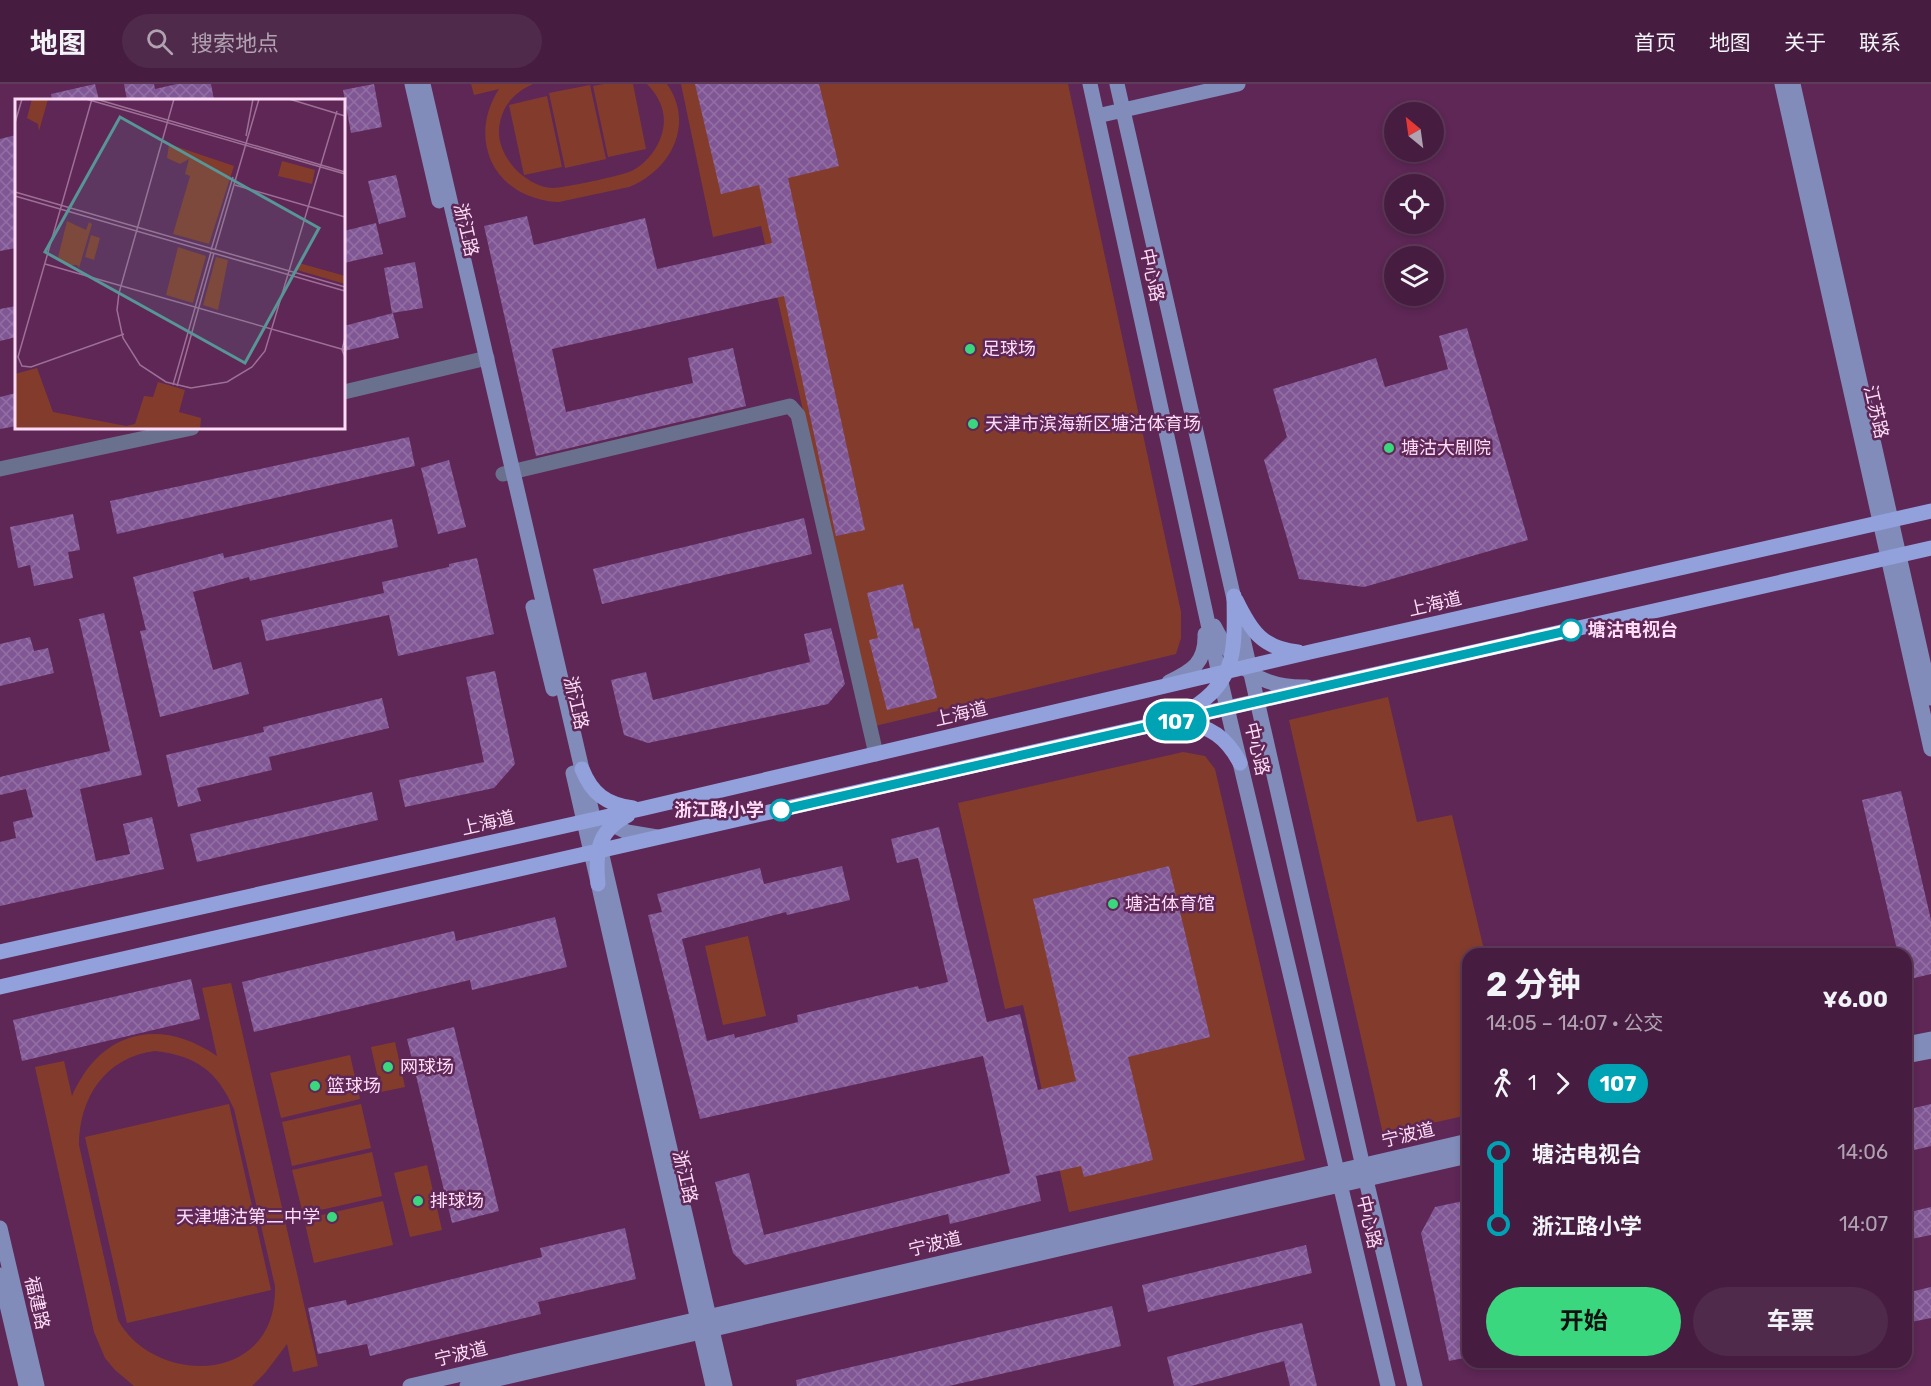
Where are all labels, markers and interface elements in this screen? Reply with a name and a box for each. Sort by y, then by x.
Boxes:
search box [122,14,542,68]
icon: search [143,25,176,58]
text: 地图 [30,27,86,60]
text: 搜索地点 [191,30,279,57]
text: 首页 [1634,30,1676,55]
text: 地图 [1709,30,1751,55]
text: 关于 [1784,30,1826,55]
text: 联系 [1859,30,1901,55]
inset map [15,99,345,429]
north arrow [1384,102,1444,162]
map controls [1384,102,1444,306]
button: locate [1384,174,1444,234]
street label: 浙江路 [449,201,483,259]
street label: 中心路 [1136,246,1168,304]
button: layers [1384,246,1444,306]
place label: 足球场 [982,338,1036,360]
marker: 足球场 [963,342,977,356]
street label: 江苏路 [1859,383,1893,441]
place label: 天津市滨海新区塘沽体育场 [985,413,1201,435]
marker: 天津市滨海新区塘沽体育场 [966,417,980,431]
place label: 塘沽大剧院 [1401,437,1491,459]
marker: 塘沽大剧院 [1382,441,1396,455]
street label: 上海道 [1406,587,1464,621]
marker: 塘沽电视台 [1560,619,1582,641]
place label: 塘沽电视台 [1588,619,1678,641]
street label: 浙江路 [559,674,593,732]
street label: 上海道 [932,697,990,731]
line badge: 107 [1142,702,1210,740]
text: 107 [1158,709,1194,734]
street label: 中心路 [1240,720,1274,778]
place label: 浙江路小学 [674,799,764,821]
marker: 浙江路小学 [770,799,792,821]
street label: 上海道 [459,806,517,840]
place label: 塘沽体育馆 [1125,893,1215,915]
marker: 塘沽体育馆 [1106,897,1120,911]
text: 2 分钟 [1486,965,1580,1004]
text: ¥6.00 [1823,986,1888,1013]
text: 14:05 – 14:07 · 公交 [1486,1011,1663,1035]
place label: 网球场 [400,1056,454,1078]
marker: 网球场 [381,1060,395,1074]
icon: walk [1486,1067,1519,1100]
icon: forward [1546,1067,1579,1100]
text: 1 [1528,1071,1537,1095]
text: 107 [1600,1071,1636,1096]
place label: 篮球场 [327,1075,381,1097]
marker: 篮球场 [308,1079,322,1093]
street label: 宁波道 [1379,1118,1437,1152]
text: 14:06 [1837,1140,1888,1164]
text: 塘沽电视台 [1532,1141,1642,1168]
street label: 浙江路 [668,1148,702,1206]
place label: 排球场 [430,1190,484,1212]
street label: 中心路 [1352,1193,1386,1251]
marker: 排球场 [411,1194,425,1208]
place label: 天津塘沽第二中学 [176,1206,320,1228]
marker: 天津塘沽第二中学 [325,1210,339,1224]
text: 14:07 [1839,1212,1888,1236]
text: 浙江路小学 [1532,1213,1642,1240]
street label: 宁波道 [906,1227,964,1261]
street label: 福建路 [20,1274,54,1332]
button: 开始 [1486,1287,1681,1356]
button: 车票 [1693,1287,1888,1356]
street label: 宁波道 [432,1337,490,1371]

